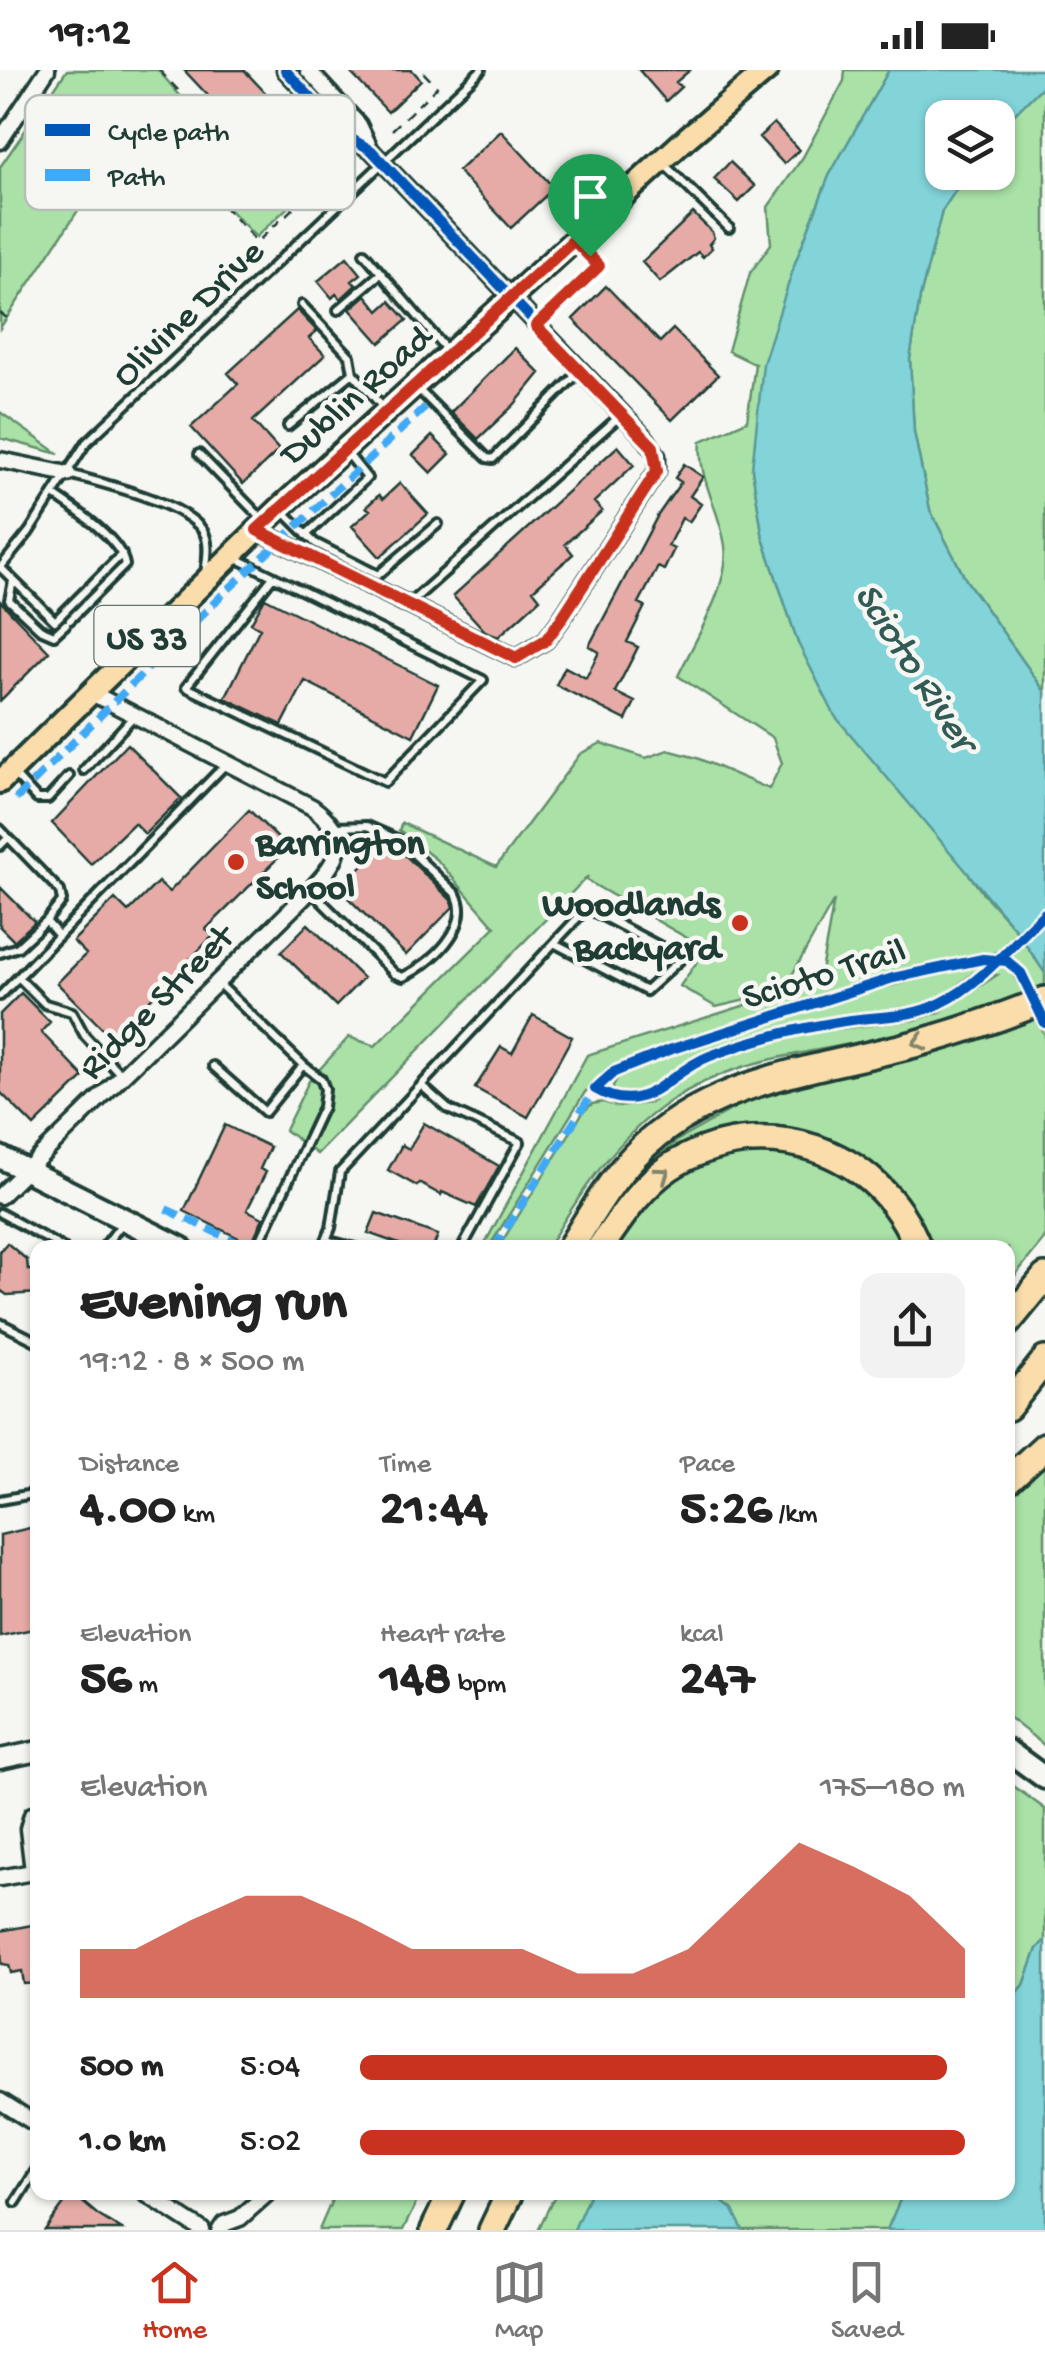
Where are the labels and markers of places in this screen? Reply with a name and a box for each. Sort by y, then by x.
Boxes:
pin [548,154,633,257]
place label: Barrington School [254,824,426,912]
marker: Barrington School [225,851,247,873]
place label: Woodlands Backyard [542,885,724,973]
marker: Woodlands Backyard [729,912,751,934]

